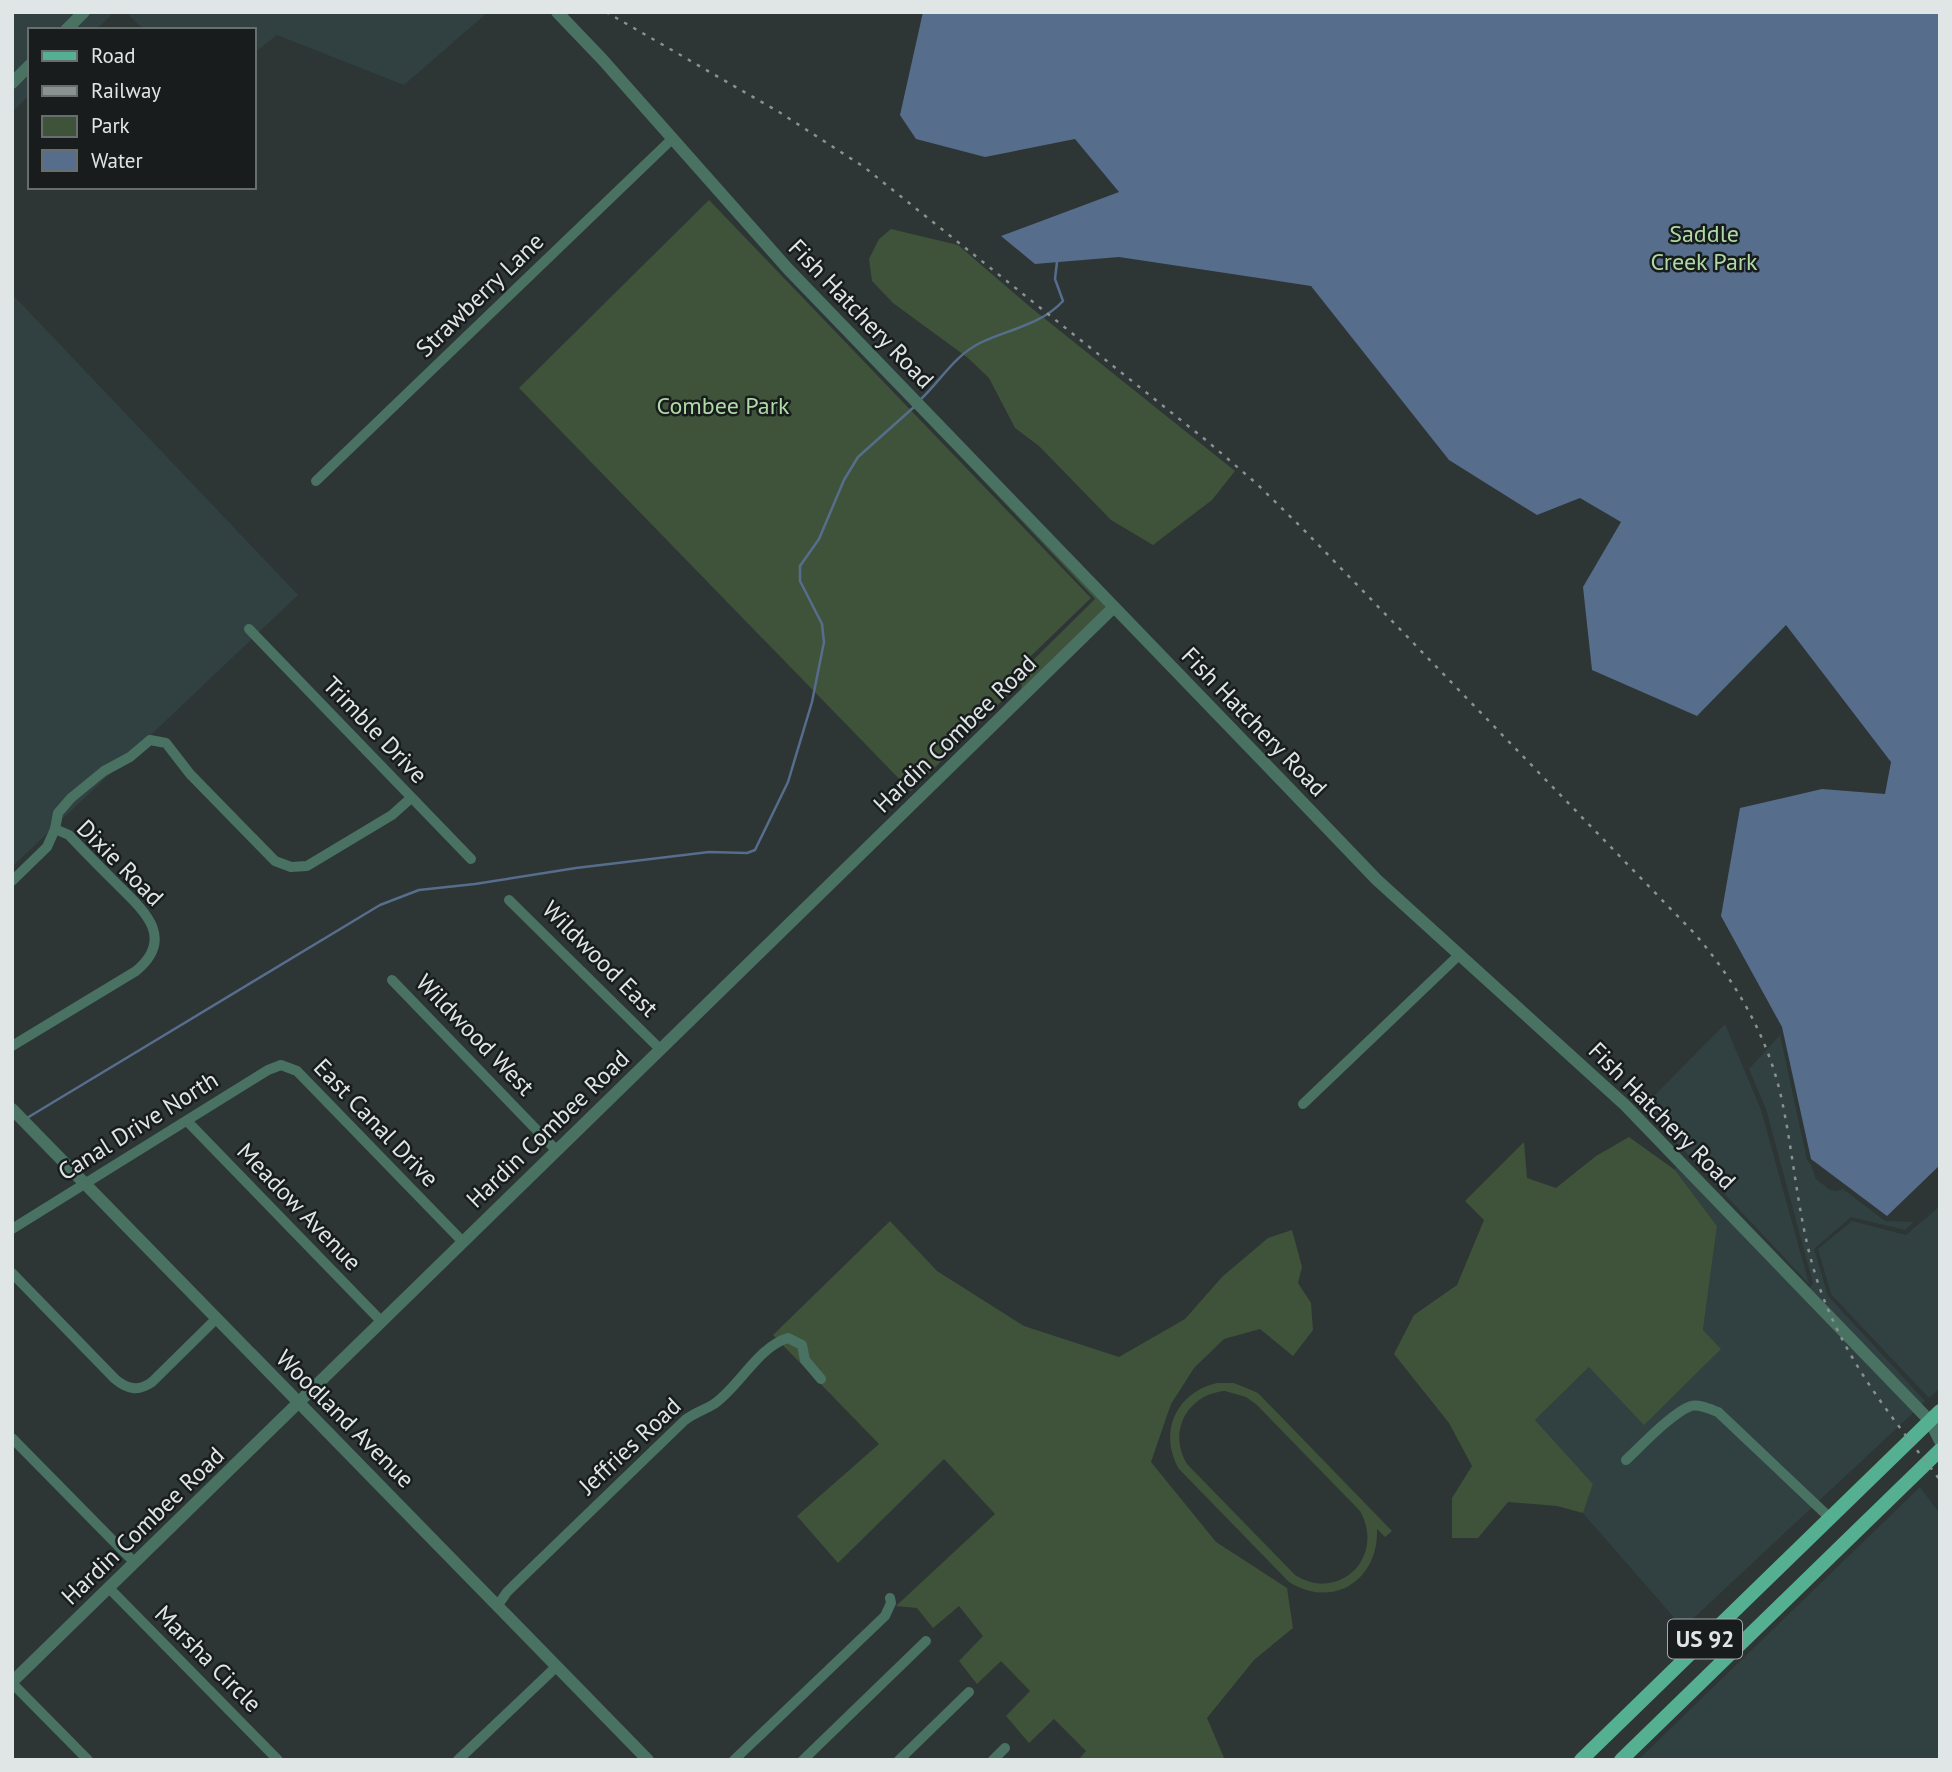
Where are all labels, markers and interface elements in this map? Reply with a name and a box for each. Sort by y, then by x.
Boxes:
legend [28,28,256,189]
text: Road [91,42,135,69]
text: Railway [91,77,161,104]
text: Park [91,112,130,139]
text: Water [91,147,143,174]
park label: Saddle Creek Park [1651,218,1758,277]
street label: Strawberry Lane [409,226,550,363]
street label: Fish Hatchery Road [782,232,941,395]
park label: Combee Park [657,390,790,421]
street label: Fish Hatchery Road [1175,640,1334,803]
street label: Hardin Combee Road [867,648,1043,819]
street label: Trimble Drive [317,670,434,790]
street label: Dixie Road [70,813,170,913]
street label: Wildwood East [536,894,665,1023]
street label: Wildwood West [410,967,541,1102]
street label: Fish Hatchery Road [1582,1035,1743,1196]
street label: Hardin Combee Road [460,1043,636,1214]
street label: East Canal Drive [307,1052,445,1193]
street label: Canal Drive North [52,1064,224,1187]
street label: Meadow Avenue [230,1136,368,1277]
street label: Woodland Avenue [270,1343,421,1494]
street label: Jeffries Road [571,1390,687,1502]
street label: Hardin Combee Road [55,1440,231,1611]
street label: Marsha Circle [148,1599,268,1719]
road number: US 92 [1668,1620,1742,1658]

